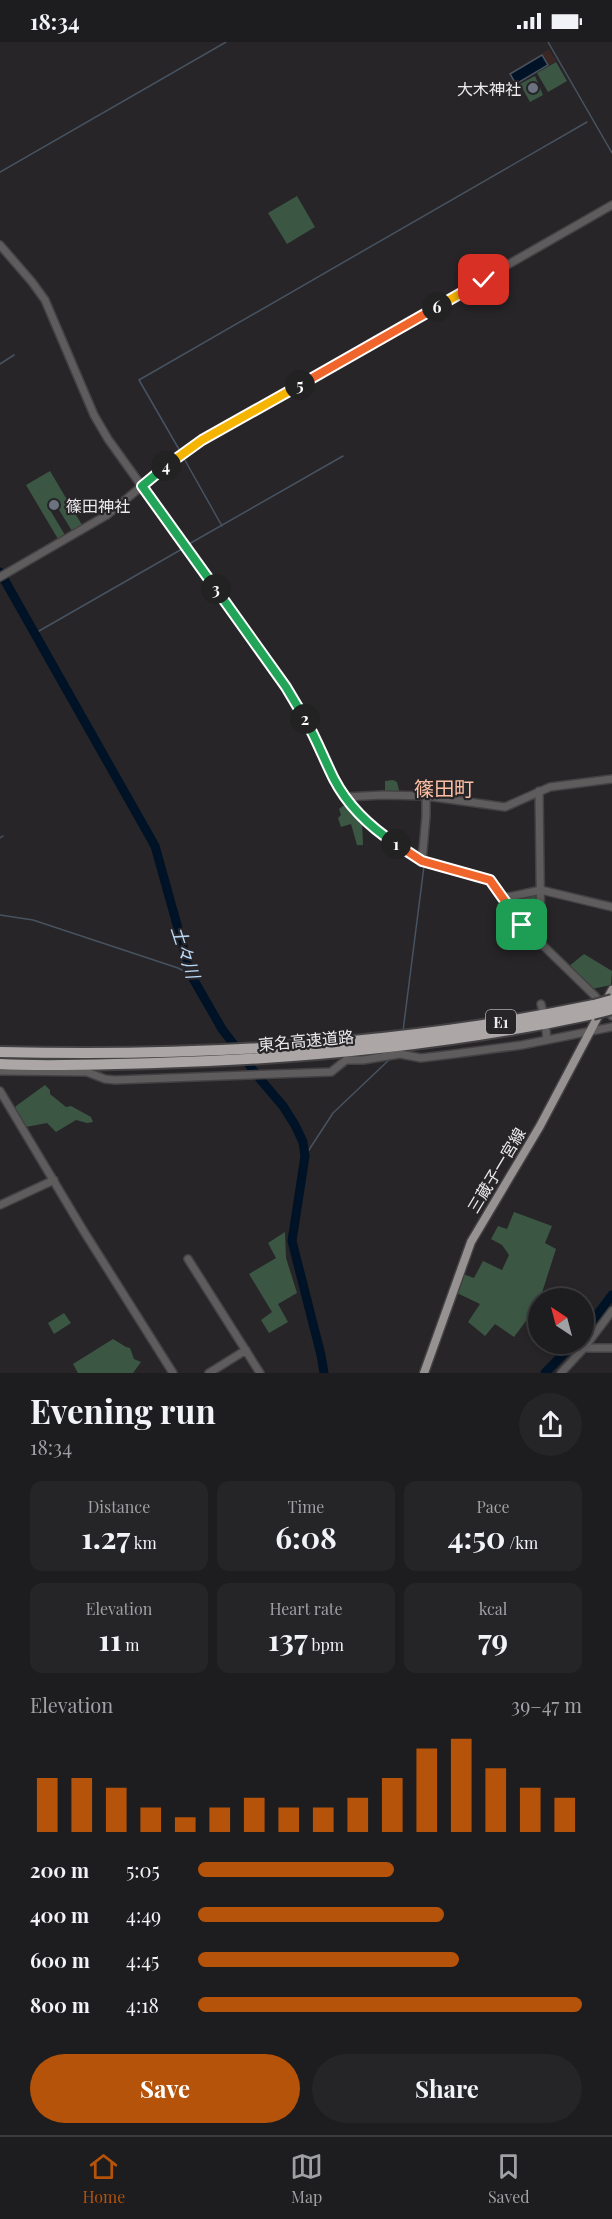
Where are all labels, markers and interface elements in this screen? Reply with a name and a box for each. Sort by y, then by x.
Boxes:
text: 18:34 [30,6,80,36]
place label: 大木神社 [457,78,521,99]
marker: 大木神社 [526,81,540,95]
pin [458,254,509,305]
icon: check [467,263,500,296]
pin: 6 [422,292,452,322]
text: 6 [433,296,441,317]
pin: 5 [285,370,315,400]
text: 5 [296,374,304,395]
pin: 4 [151,451,181,481]
text: 4 [162,455,170,476]
place label: 篠田神社 [66,495,130,516]
marker: 篠田神社 [47,498,61,512]
pin: 3 [201,574,231,604]
text: 3 [212,578,220,599]
pin: 2 [290,704,320,734]
text: 2 [301,708,309,729]
district label: 篠田町 [414,774,474,801]
pin: 1 [381,829,411,859]
text: 1 [393,833,399,854]
pin [496,899,547,950]
icon: arrive [505,908,538,941]
water label: 土々川 [166,923,206,983]
road number: E1 [486,1010,516,1034]
street label: 東名高速道路 [257,1025,355,1055]
street label: 三蔵子一宮線 [462,1123,530,1217]
north arrow [528,1288,594,1354]
map controls [528,1288,594,1354]
text: Evening run [30,1388,216,1432]
button: share [519,1393,582,1456]
text: 18:34 [30,1433,72,1460]
text: Distance [88,1496,150,1517]
text: Time [288,1496,324,1517]
text: Pace [476,1496,510,1517]
text: 1.27 [81,1517,130,1557]
text: 6:08 [275,1517,337,1557]
text: 4:50 [448,1517,505,1557]
text: km [130,1532,157,1553]
text: /km [505,1532,538,1553]
text: Elevation [86,1598,152,1619]
text: Heart rate [269,1598,343,1619]
text: kcal [479,1598,507,1619]
text: 11 [98,1619,121,1659]
text: 137 [268,1619,308,1659]
text: 79 [478,1619,508,1659]
text: m [121,1634,140,1655]
text: bpm [308,1634,344,1655]
text: Elevation [30,1691,113,1718]
text: 39–47 m [511,1691,582,1718]
text: 200 m [30,1856,89,1883]
text: 5:05 [126,1856,160,1883]
text: 400 m [30,1901,89,1928]
text: 4:49 [126,1901,161,1928]
text: 600 m [30,1946,90,1973]
text: 4:45 [126,1946,159,1973]
text: 800 m [30,1991,90,2018]
text: 4:18 [126,1991,159,2018]
button: Save [30,2054,300,2123]
button: Share [312,2054,582,2123]
tab: Home [82,2150,125,2207]
tab: Map [290,2150,323,2207]
tab: Saved [488,2150,530,2207]

